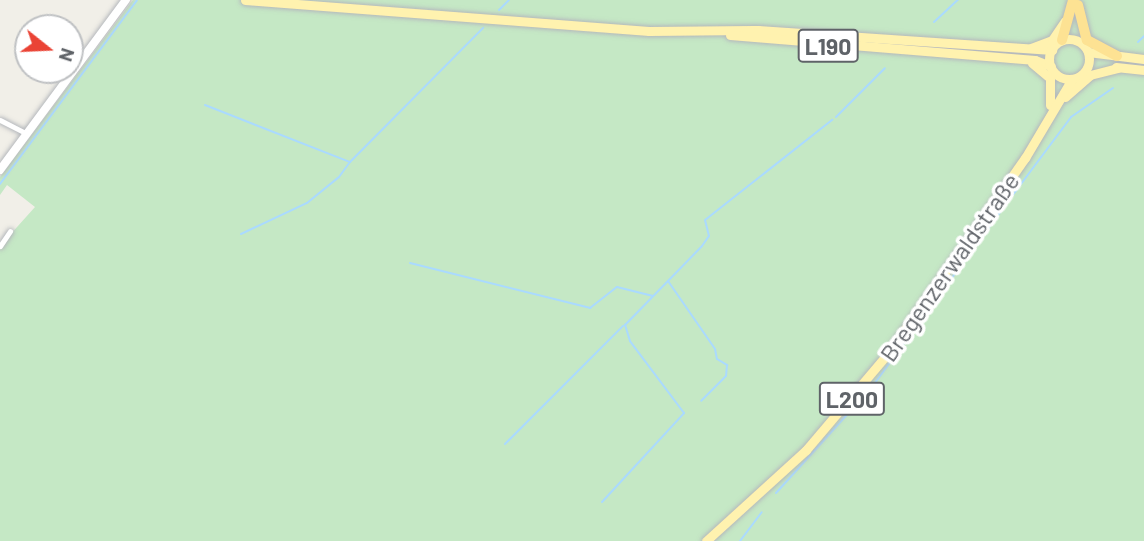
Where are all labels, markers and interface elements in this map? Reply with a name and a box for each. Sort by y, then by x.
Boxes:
north arrow [14,14,84,84]
road number: L190 [796,26,860,66]
text: N [55,45,80,65]
street label: Bregenzerwaldstraße [873,167,1025,367]
road number: L200 [819,380,885,418]

